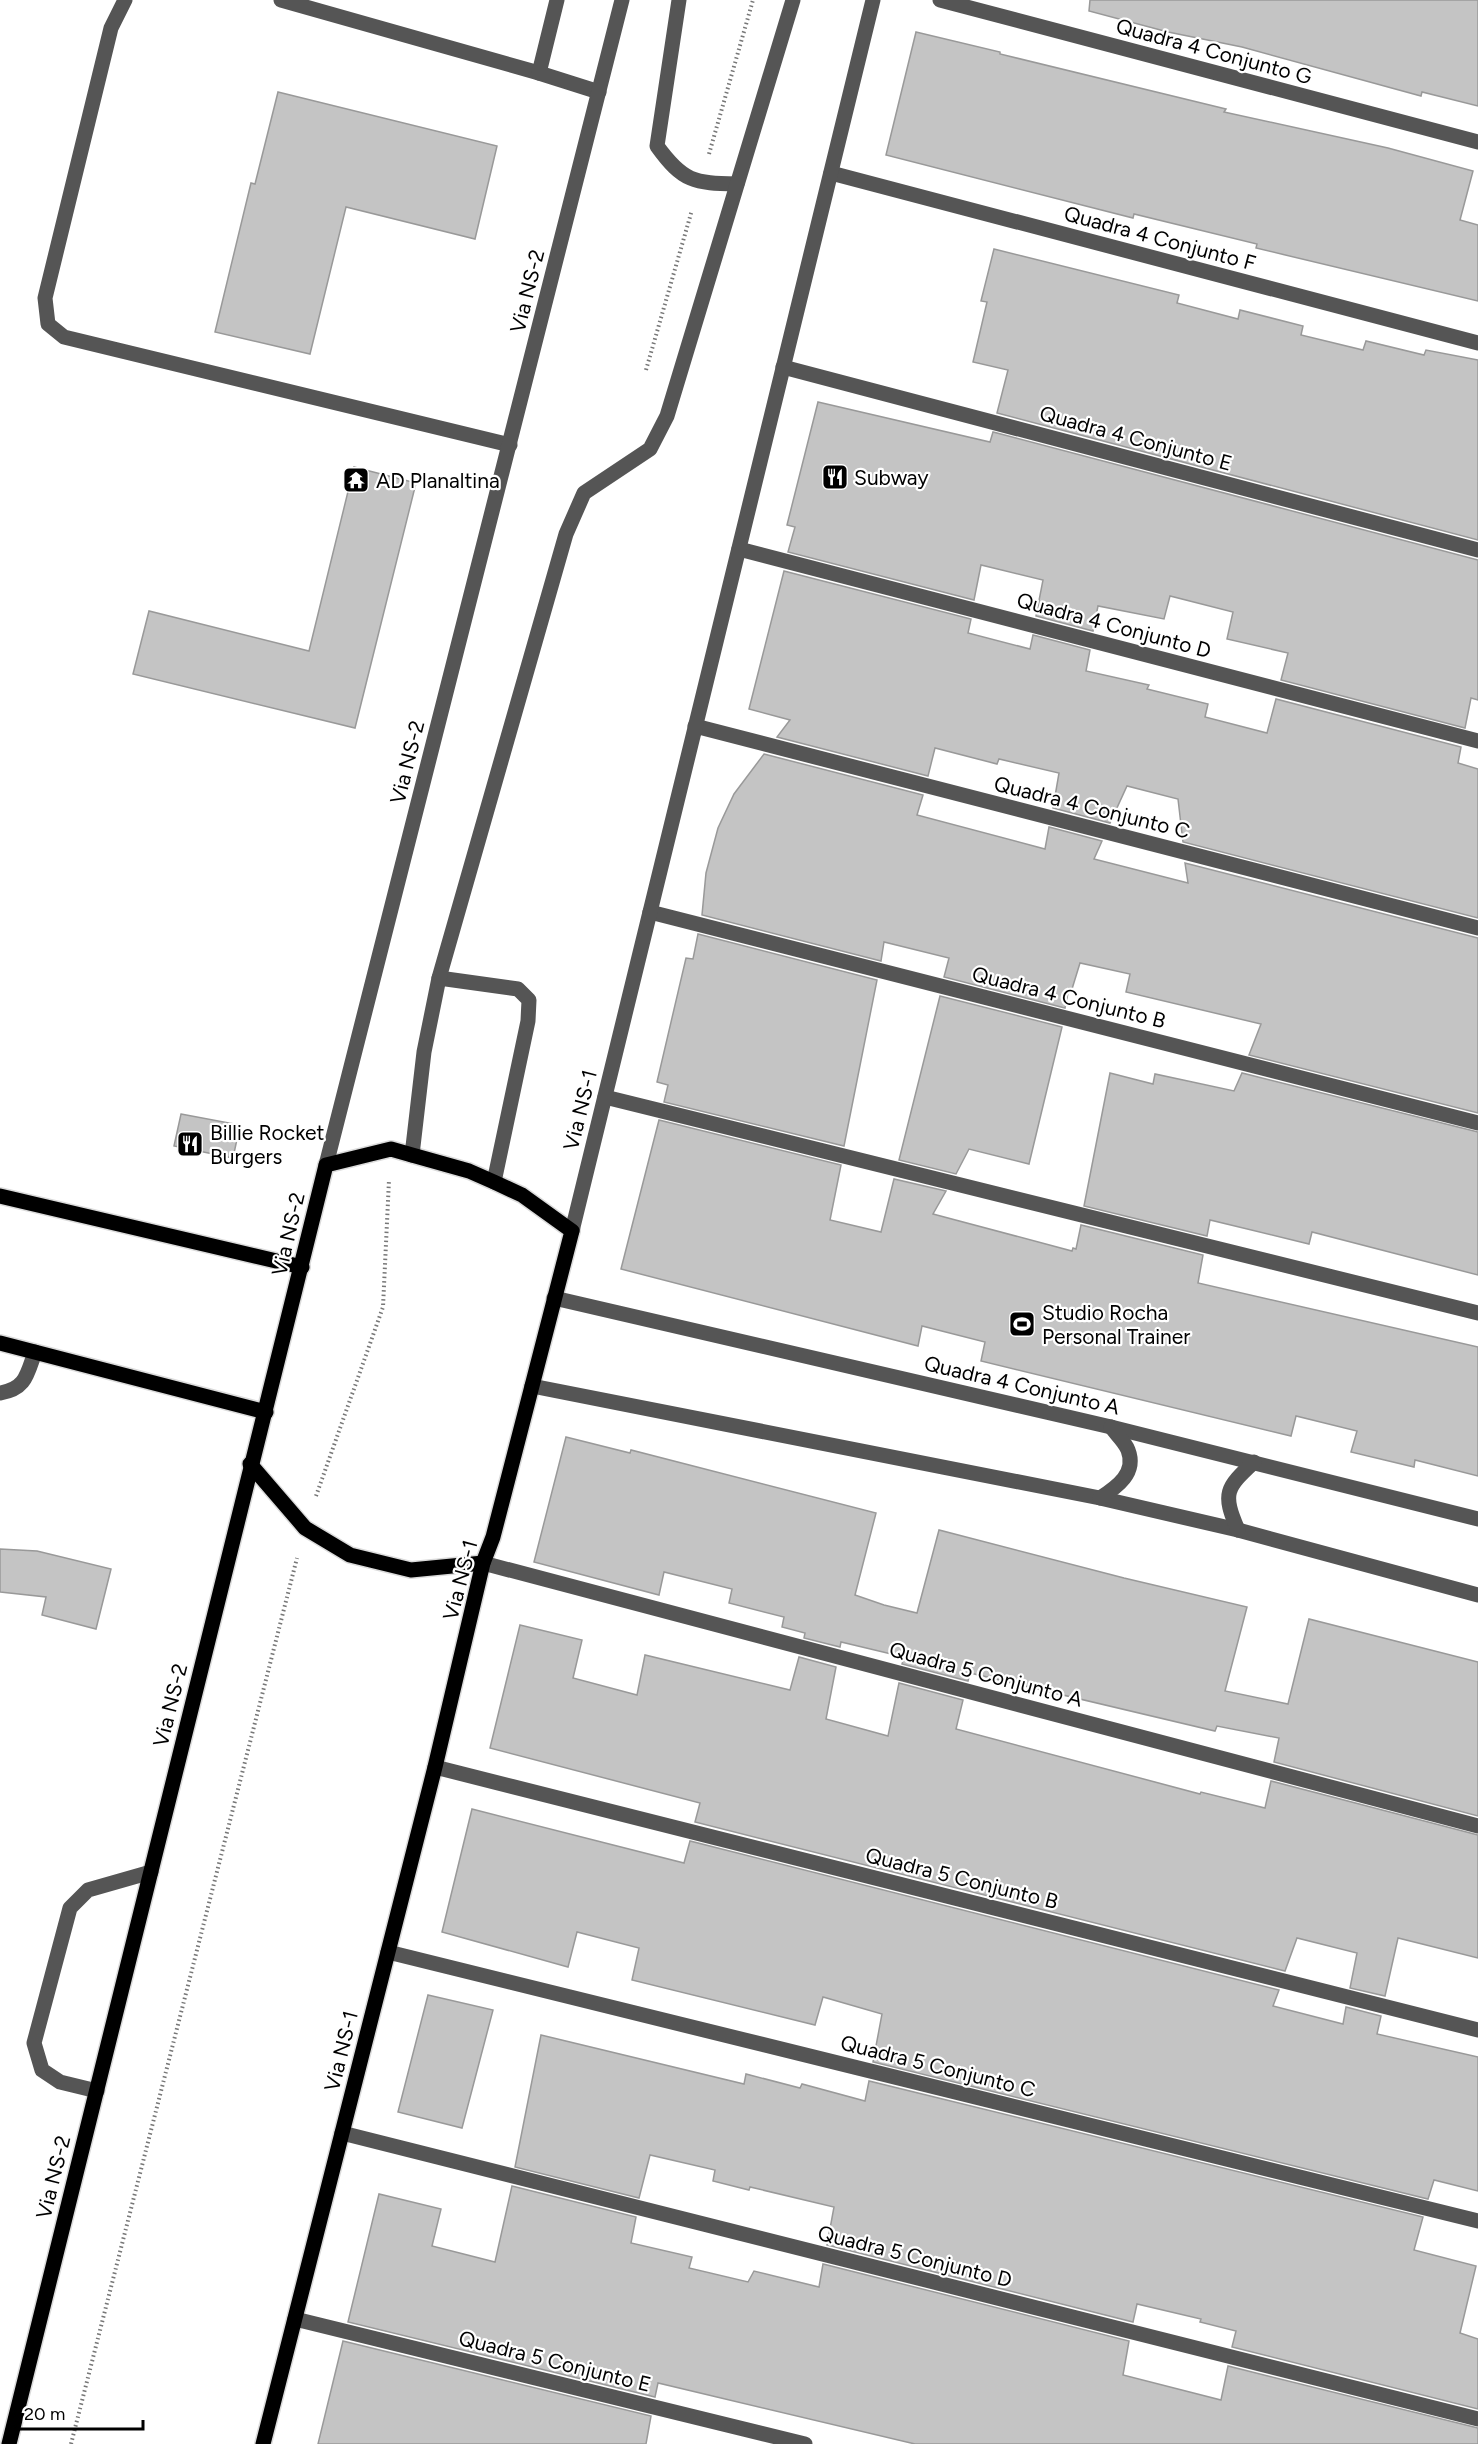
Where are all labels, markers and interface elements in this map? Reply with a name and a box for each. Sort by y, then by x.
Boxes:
street label: Quadra 4 Conjunto G [1113,13,1315,89]
street label: Quadra 4 Conjunto F [1062,200,1258,276]
street label: Via NS-2 [505,247,549,335]
street label: Quadra 4 Conjunto E [1037,400,1235,476]
restaurant icon: Subway [820,462,850,492]
temple icon: AD Planaltina [341,465,371,495]
place label: Subway [854,465,928,490]
place label: AD Planaltina [376,468,500,493]
street label: Quadra 4 Conjunto D [1014,587,1214,663]
street label: Via NS-2 [385,718,429,806]
street label: Quadra 4 Conjunto C [992,771,1192,843]
street label: Quadra 4 Conjunto B [970,961,1168,1033]
street label: Via NS-1 [558,1067,602,1153]
place label: Billie Rocket Burgers [210,1120,325,1169]
restaurant icon: Billie Rocket Burgers [175,1129,205,1159]
street label: Via NS-2 [266,1190,310,1278]
place label: Studio Rocha Personal Trainer [1042,1300,1190,1349]
sports icon: Studio Rocha Personal Trainer [1007,1309,1037,1339]
street label: Quadra 4 Conjunto A [922,1350,1122,1420]
street label: Via NS-1 [437,1537,483,1623]
street label: Quadra 5 Conjunto A [887,1636,1085,1712]
street label: Via NS-2 [148,1661,192,1749]
street label: Quadra 5 Conjunto B [863,1842,1061,1914]
street label: Via NS-1 [319,2008,363,2094]
street label: Quadra 5 Conjunto C [838,2030,1038,2102]
street label: Via NS-2 [31,2133,75,2221]
street label: Quadra 5 Conjunto D [815,2220,1015,2292]
street label: Quadra 5 Conjunto E [456,2325,654,2397]
scale bar [15,2393,142,2431]
text: 20 m [24,2403,65,2425]

